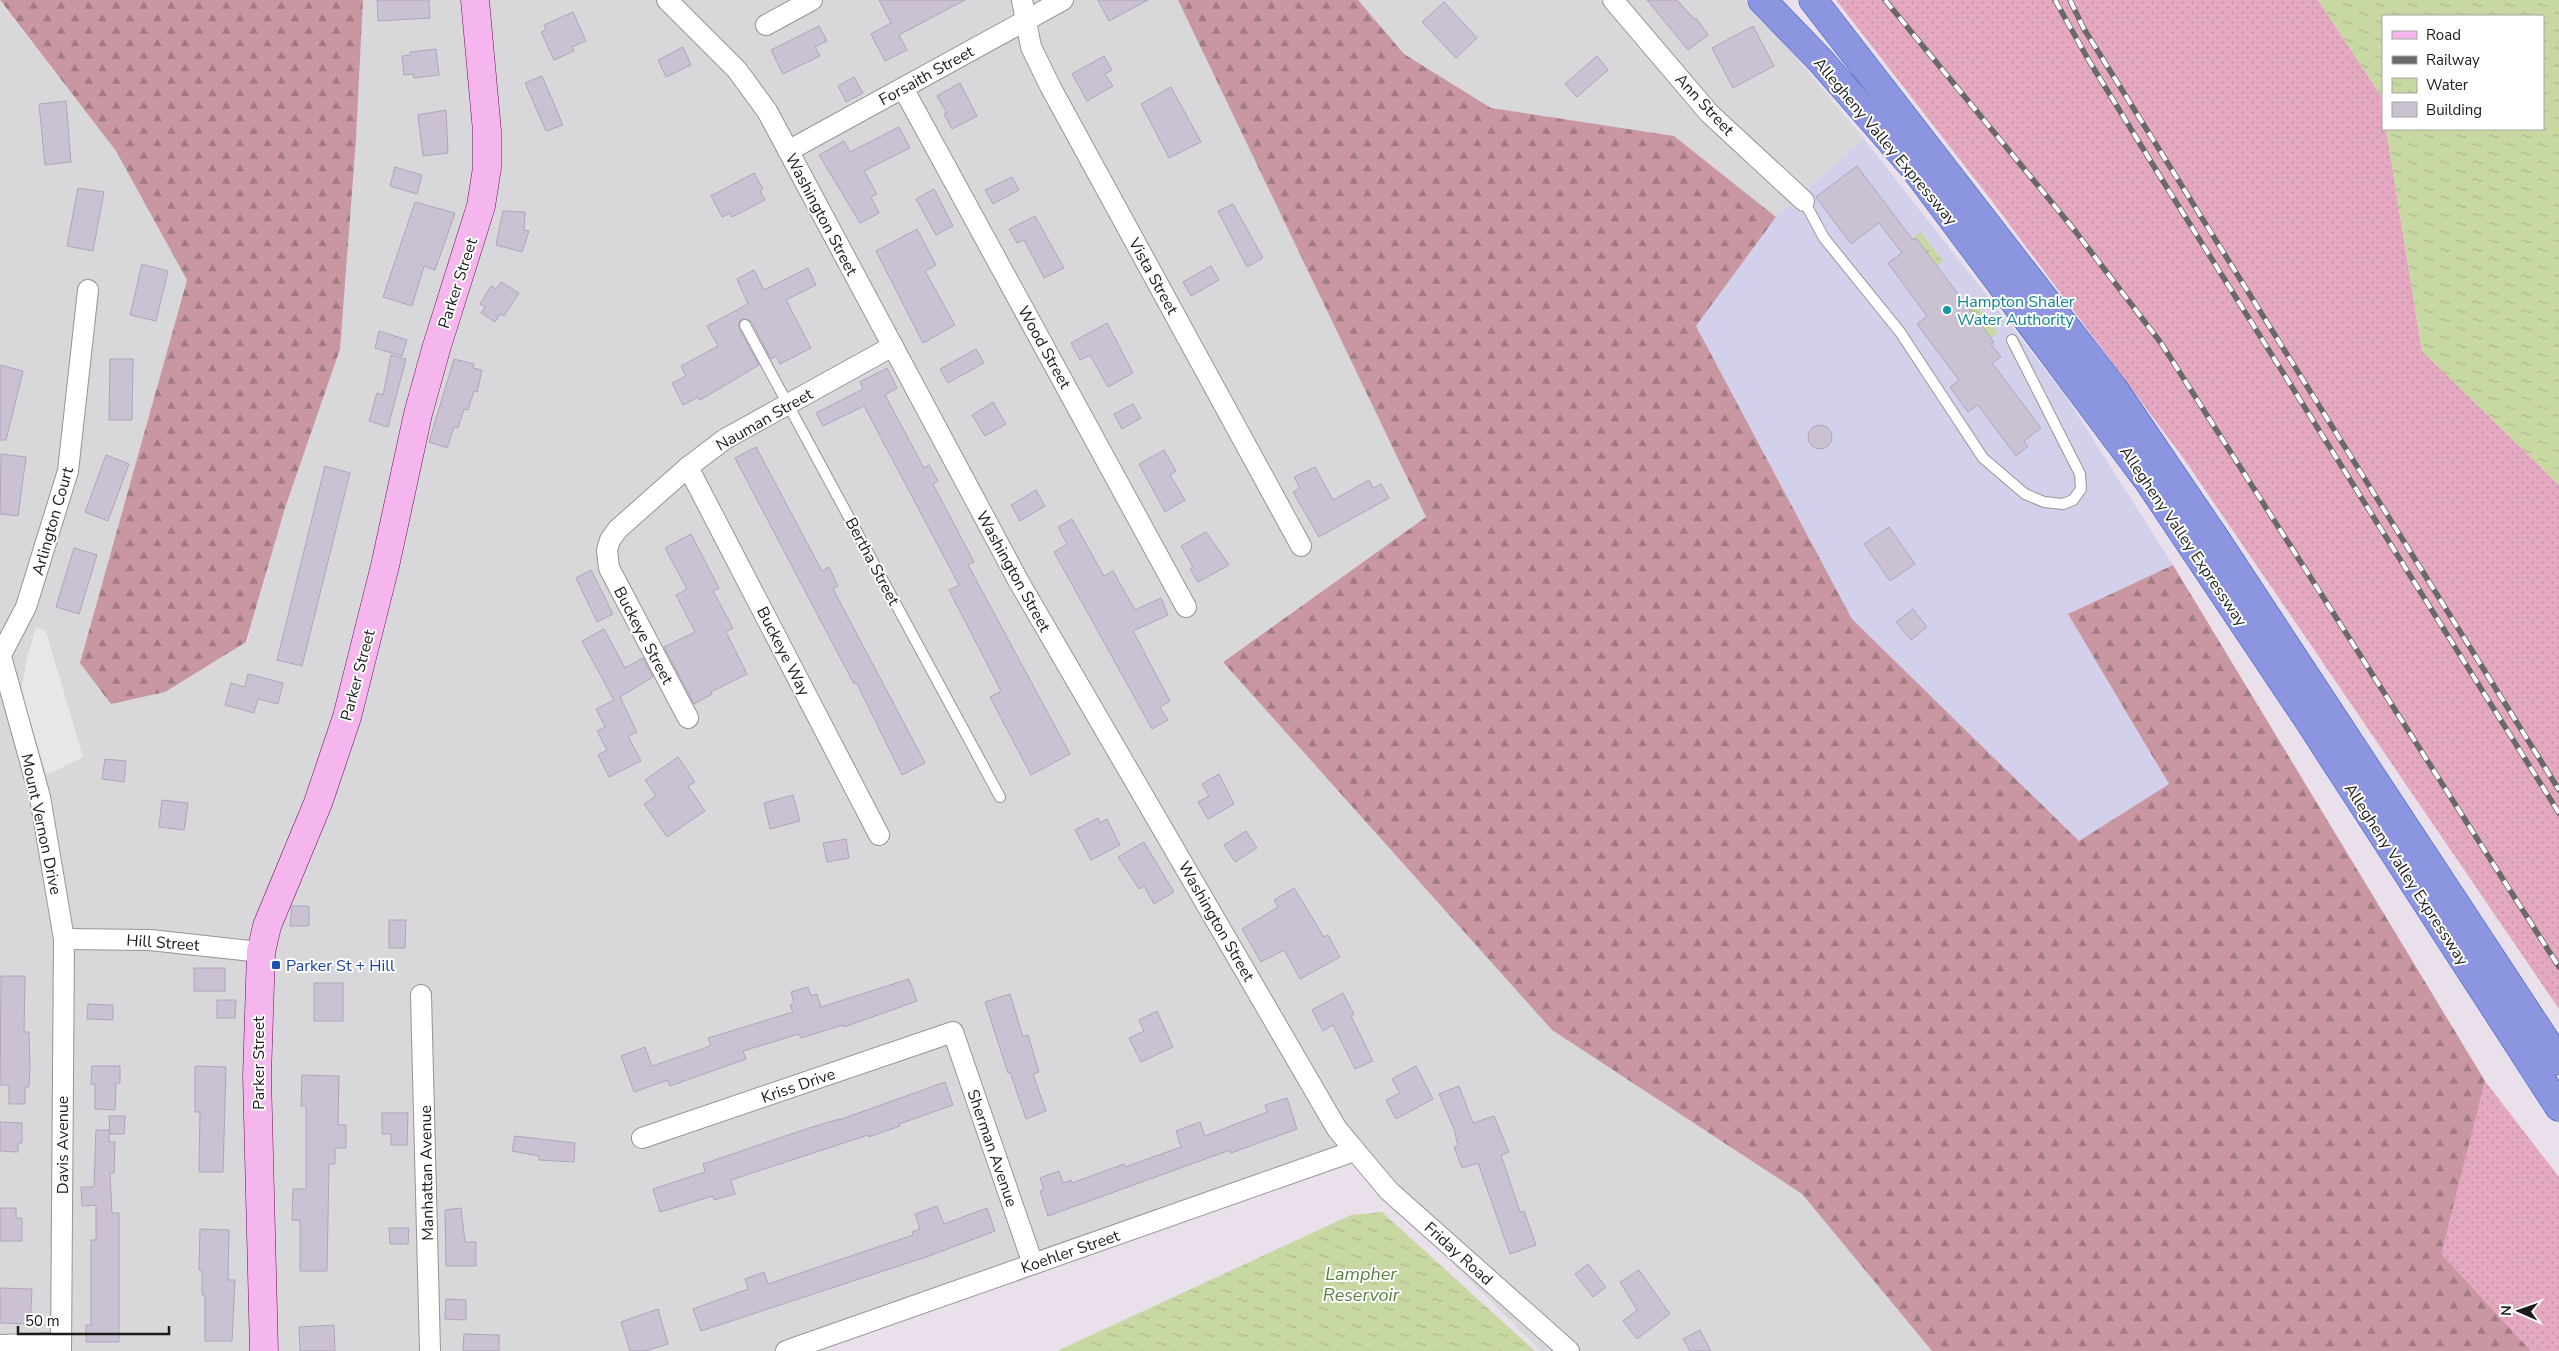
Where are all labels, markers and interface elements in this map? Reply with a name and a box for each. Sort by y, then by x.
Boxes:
legend [2382,15,2544,130]
text: Road [2426,25,2461,45]
street label: Forsaith Street [875,41,978,111]
text: Railway [2426,50,2480,70]
street label: Allegheny Valley Expressway [1808,53,1963,231]
street label: Ann Street [1670,69,1739,141]
text: Water [2426,75,2469,95]
text: Building [2426,100,2482,120]
street label: Washington Street [780,150,863,280]
street label: Vista Street [1123,233,1183,319]
street label: Parker Street [433,235,483,331]
place label: Hampton Shaler Water Authority [1957,291,2075,331]
street label: Wood Street [1012,302,1076,393]
marker: Hampton Shaler Water Authority [1941,304,1953,316]
street label: Nauman Street [712,383,817,456]
street label: Allegheny Valley Expressway [2115,442,2252,632]
street label: Arlington Court [27,464,79,578]
street label: Washington Street [971,507,1056,636]
street label: Bertha Street [840,514,905,610]
street label: Buckeye Street [608,583,678,689]
street label: Buckeye Way [751,603,815,701]
street label: Parker Street [335,627,381,723]
street label: Mount Vernon Drive [15,752,67,897]
street label: Allegheny Valley Expressway [2339,779,2474,970]
street label: Washington Street [1173,857,1260,986]
street label: Hill Street [126,929,201,957]
place label: Parker St + Hill [286,955,395,977]
marker: Parker St + Hill [270,959,282,971]
street label: Parker Street [248,1016,270,1110]
street label: Kriss Drive [758,1063,838,1109]
street label: Sherman Avenue [962,1087,1022,1210]
street label: Davis Avenue [52,1096,74,1194]
street label: Manhattan Avenue [415,1105,439,1241]
street label: Friday Road [1419,1217,1497,1290]
street label: Koehler Street [1018,1225,1123,1279]
water label: Lampher Reservoir [1323,1262,1400,1307]
north arrow [2494,1286,2544,1336]
scale bar [18,1304,169,1336]
text: N [2497,1305,2516,1316]
text: 50 m [25,1311,60,1331]

